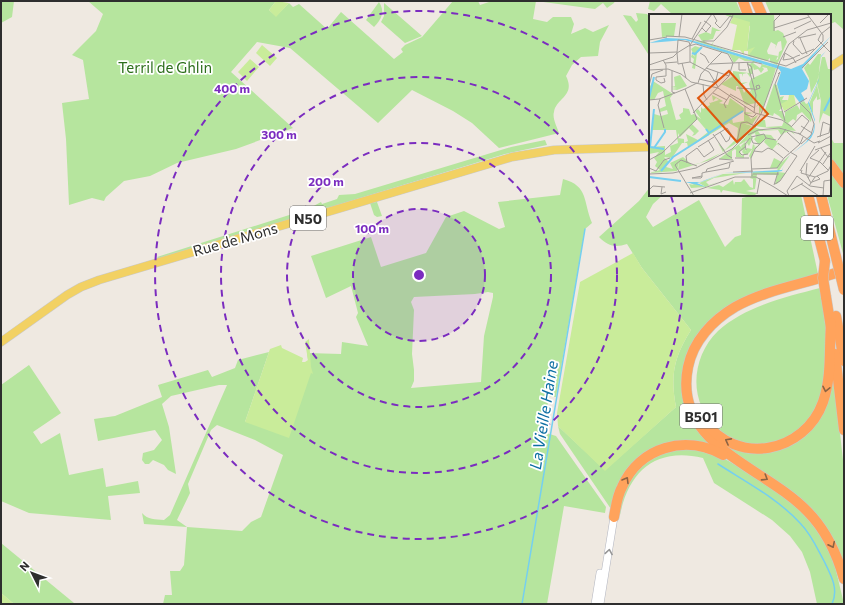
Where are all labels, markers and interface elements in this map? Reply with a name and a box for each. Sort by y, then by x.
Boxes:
inset map [649,14,831,196]
park label: Terril de Ghlin [118,58,212,76]
text: 400 m [214,81,250,95]
text: 300 m [261,127,297,141]
text: 200 m [308,174,344,188]
road number: N50 [290,206,326,230]
road number: E19 [801,216,833,240]
street label: Rue de Mons [191,218,280,260]
text: 100 m [355,221,389,235]
centre of rings [412,268,426,282]
water label: La Vieille Haine [525,359,561,471]
one-way arrow [822,386,831,392]
road number: B501 [680,404,722,428]
one-way arrow [725,438,732,446]
one-way arrow [761,473,768,481]
one-way arrow [621,477,628,484]
one-way arrow [827,541,835,549]
one-way arrow [604,549,612,555]
north arrow [12,553,52,593]
text: N [17,559,32,573]

